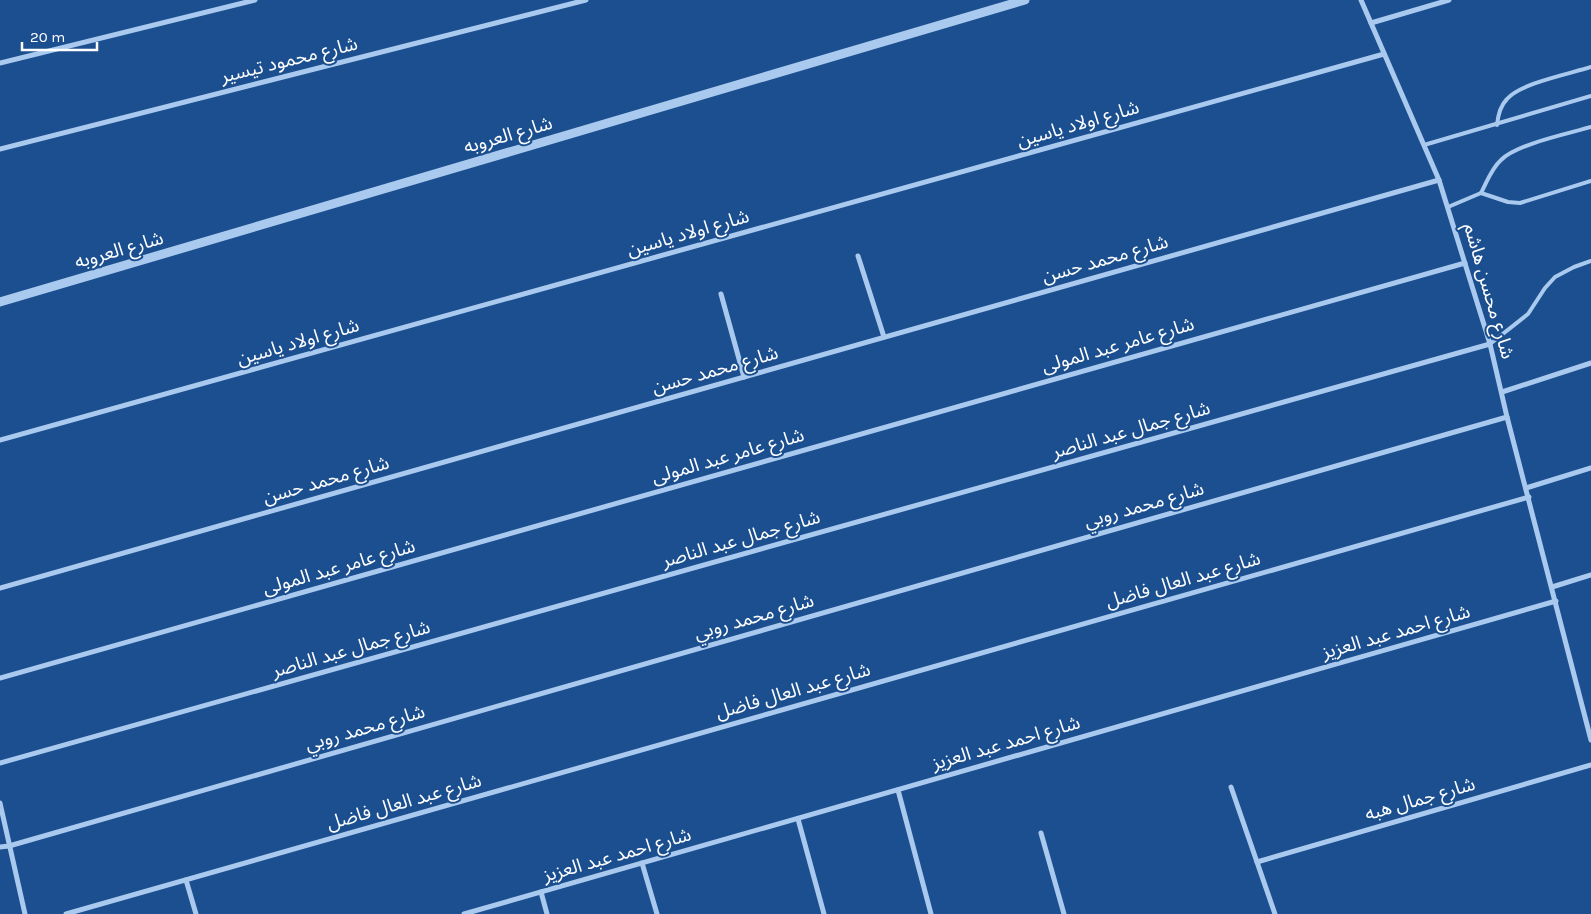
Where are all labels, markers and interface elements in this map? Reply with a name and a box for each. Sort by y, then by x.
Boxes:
scale bar [22,20,98,52]
text: 20 m [30,28,65,46]
street label: شارع محمود تيسير [217,32,360,90]
street label: شارع اولاد ياسين [1014,96,1142,154]
street label: شارع العروبه [461,112,555,160]
street label: شارع اولاد ياسين [624,205,752,263]
street label: شارع محسن هاشم [1456,221,1519,362]
street label: شارع العروبه [72,227,166,275]
street label: شارع محمد حسن [1039,230,1171,289]
street label: شارع عامر عبد المولى [1039,313,1197,379]
street label: شارع اولاد ياسين [234,314,362,372]
street label: شارع محمد حسن [649,341,781,400]
street label: شارع جمال عبد الناصر [1048,397,1213,465]
street label: شارع عامر عبد المولى [649,424,807,490]
street label: شارع محمد حسن [260,451,392,510]
street label: شارع محمد روبي [1081,477,1207,536]
street label: شارع جمال عبد الناصر [658,506,823,574]
street label: شارع عامر عبد المولى [260,535,418,601]
street label: شارع عبد العال فاضل [1103,547,1263,615]
street label: شارع محمد روبي [691,589,817,648]
street label: شارع احمد عبد العزيز [1318,600,1473,666]
street label: شارع جمال عبد الناصر [268,616,433,684]
street label: شارع عبد العال فاضل [713,658,873,726]
street label: شارع محمد روبي [302,700,428,759]
street label: شارع احمد عبد العزيز [928,711,1083,777]
street label: شارع عبد العال فاضل [324,769,484,837]
street label: شارع جمال هبه [1362,773,1478,827]
street label: شارع احمد عبد العزيز [539,823,694,889]

